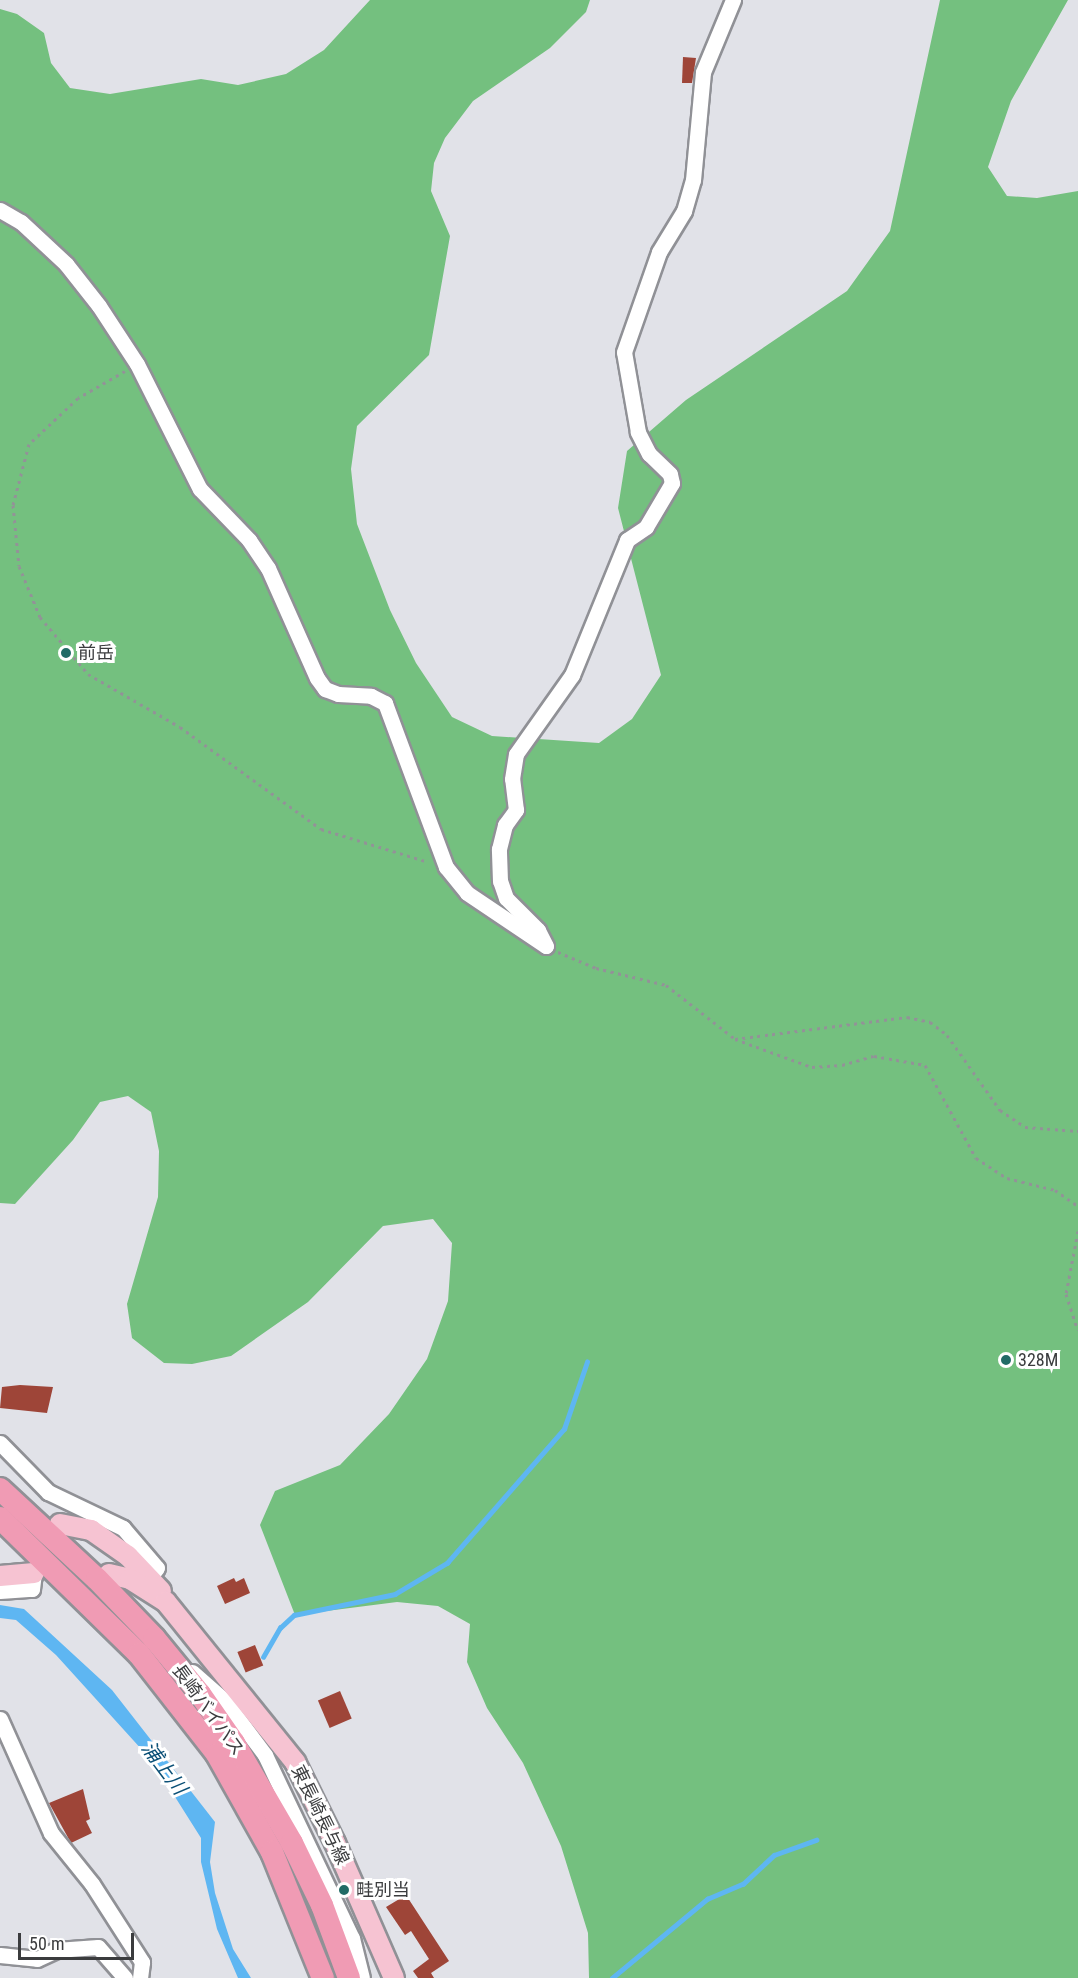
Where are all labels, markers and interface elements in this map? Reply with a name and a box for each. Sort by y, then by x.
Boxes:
place label: 前岳 [78,642,114,664]
marker: 前岳 [59,646,73,660]
place label: 328M [1018,1349,1058,1371]
marker: 328M [999,1353,1013,1367]
street label: 長崎バイパス [168,1660,248,1760]
water label: 浦上川 [136,1737,192,1799]
street label: 東長崎長与線 [287,1762,353,1868]
place label: 畦別当 [356,1879,410,1901]
marker: 畦別当 [337,1883,351,1897]
scale bar [21,1921,136,1959]
text: 50 m [29,1933,64,1954]

